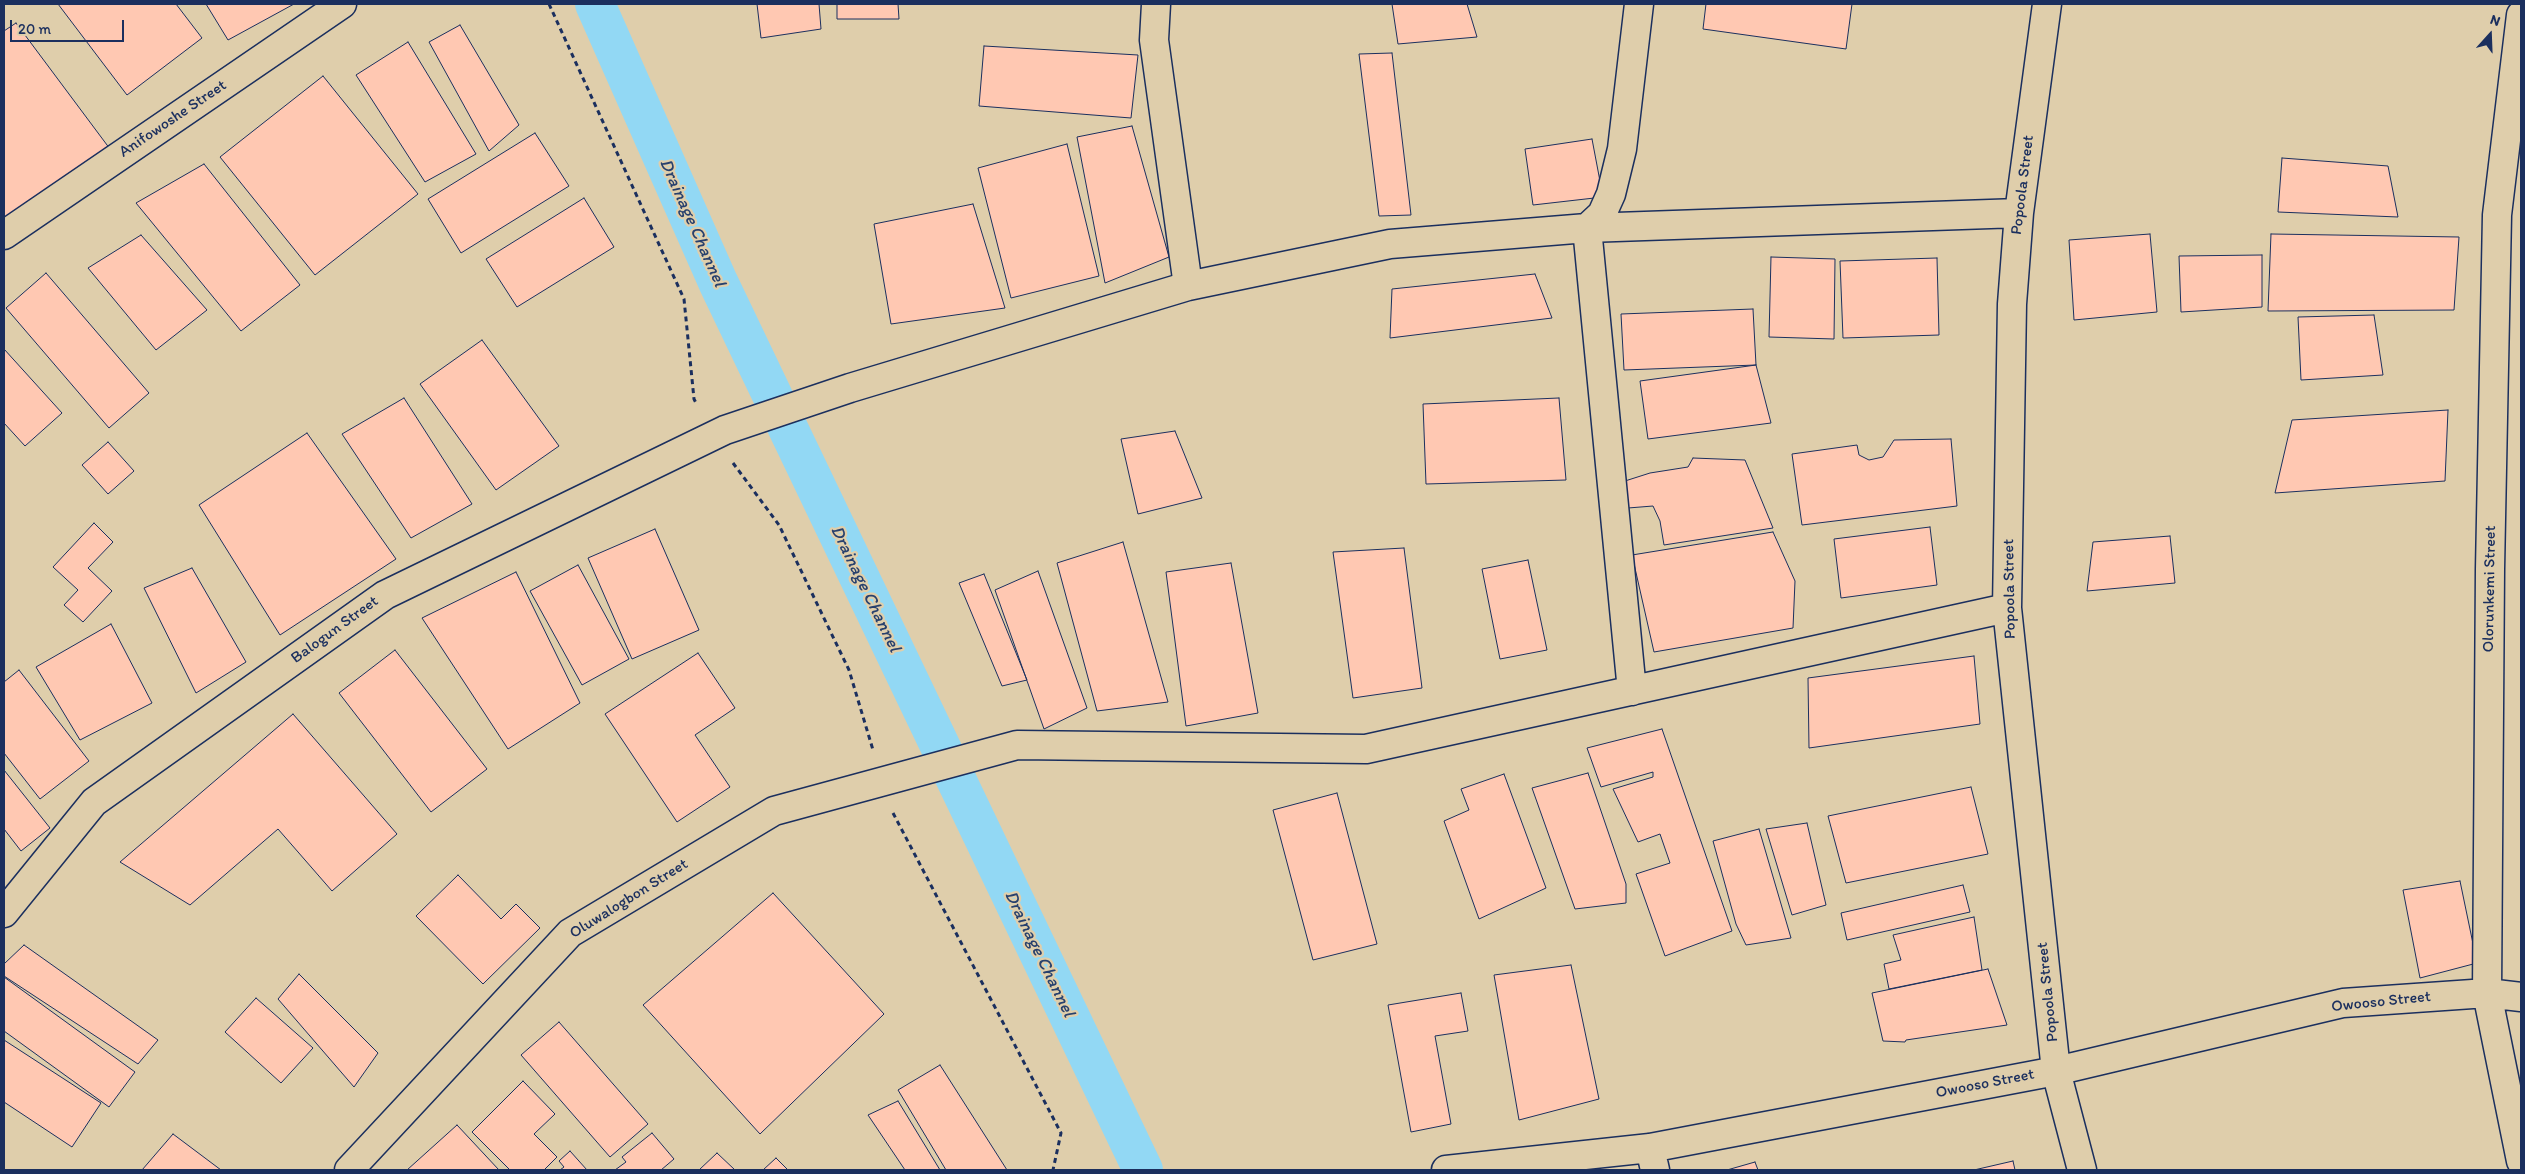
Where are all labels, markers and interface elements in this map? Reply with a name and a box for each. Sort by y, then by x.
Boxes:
scale bar [12,10,126,42]
north arrow [2465,10,2515,60]
text: N [2488,11,2503,30]
text: 20 m [18,20,51,38]
street label: Anifowoshe Street [116,76,230,162]
street label: Popoola Street [2007,134,2039,236]
water label: Drainage Channel [654,156,730,290]
water label: Drainage Channel [825,522,905,656]
street label: Olorunkemi Street [2479,525,2501,653]
street label: Popoola Street [2000,539,2020,639]
street label: Balogun Street [288,592,382,668]
street label: Oluwalogbon Street [566,855,692,943]
water label: Drainage Channel [999,887,1079,1021]
street label: Popoola Street [2033,941,2063,1043]
street label: Owooso Street [2330,987,2432,1017]
street label: Owooso Street [1934,1065,2036,1103]

